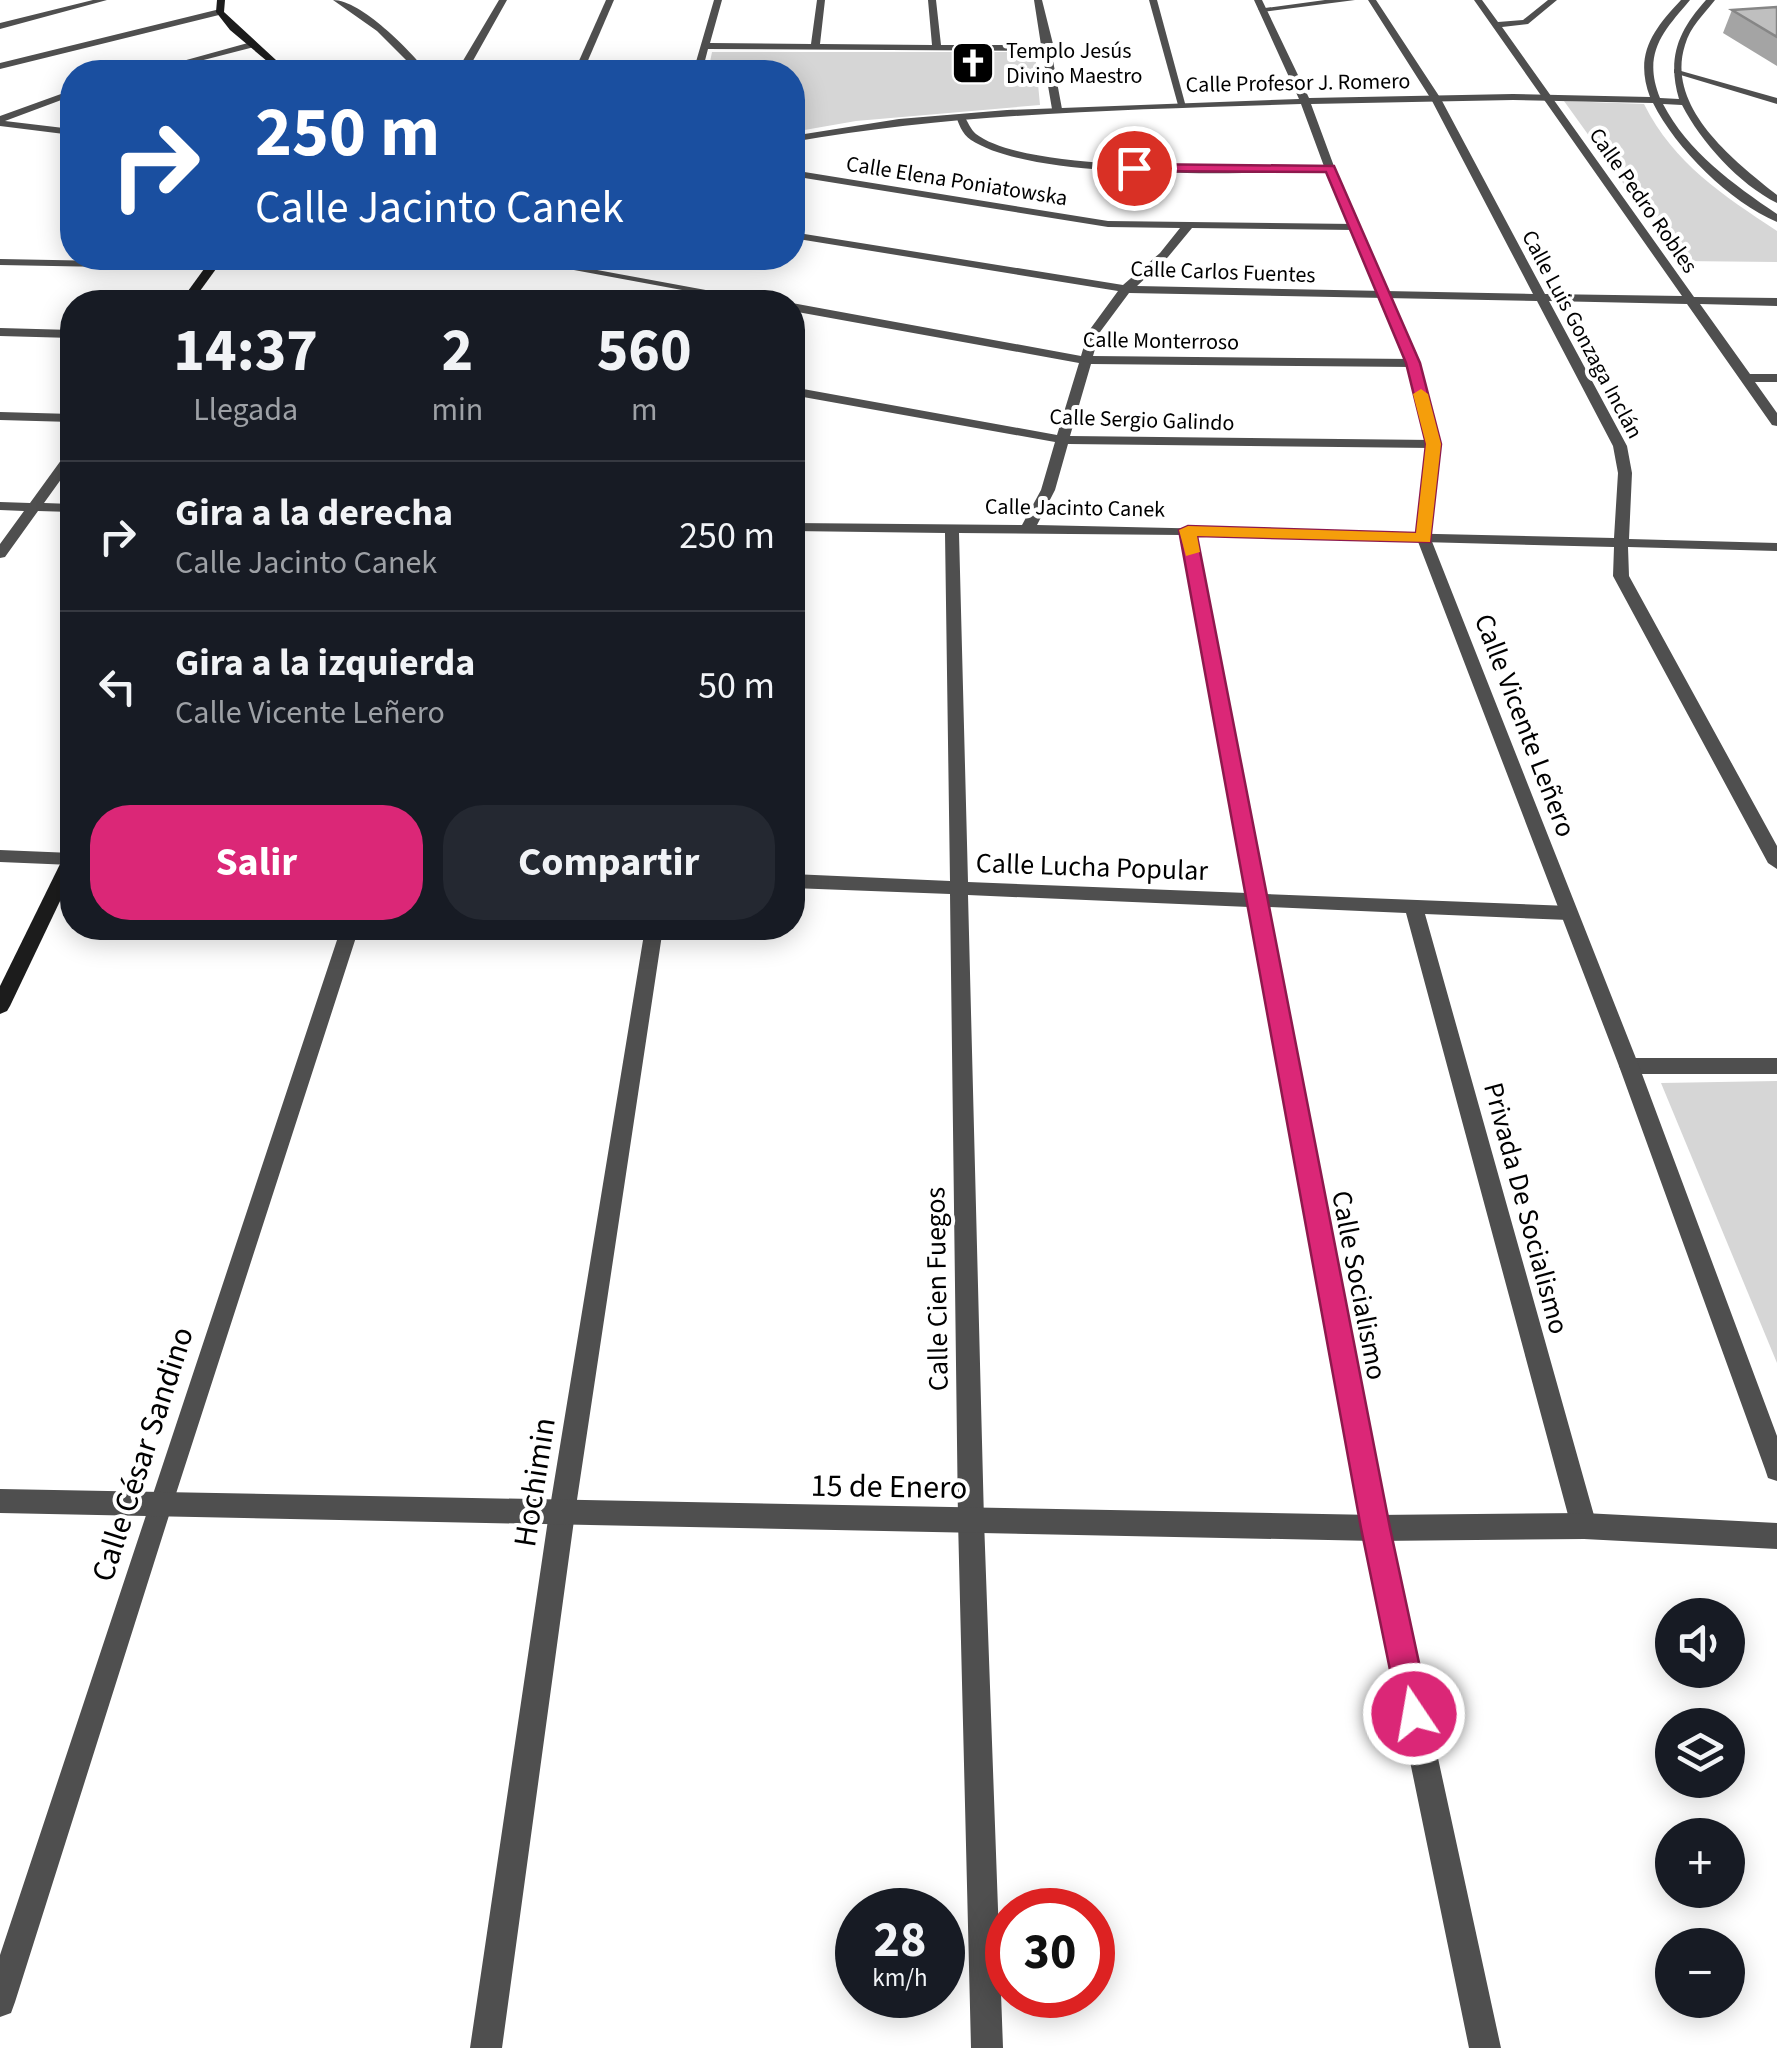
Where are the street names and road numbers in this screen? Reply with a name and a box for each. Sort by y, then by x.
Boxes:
street label: Calle Profesor J. Romero [1185,65,1411,101]
street label: Calle Pedro Robles [1581,121,1705,280]
street label: Calle Elena Poniatowska [844,148,1070,214]
street label: Calle Luis Gonzaga Inclán [1514,225,1651,444]
street label: Calle Carlos Fuentes [1130,253,1316,291]
street label: Calle Monterroso [1083,324,1239,358]
street label: Calle Sergio Galindo [1049,401,1235,439]
street label: Calle Jacinto Canek [985,490,1165,526]
street label: Calle Vicente Leñero [1464,608,1586,843]
street label: Calle Lucha Popular [975,843,1209,891]
street label: Privada De Socialismo [1473,1078,1579,1339]
street label: Calle Cien Fuegos [915,1186,959,1391]
street label: Calle Socialismo [1321,1187,1397,1383]
street label: Calle César Sandino [80,1321,206,1588]
street label: Hochimin [502,1414,568,1550]
street label: 15 de Enero [810,1463,968,1511]

